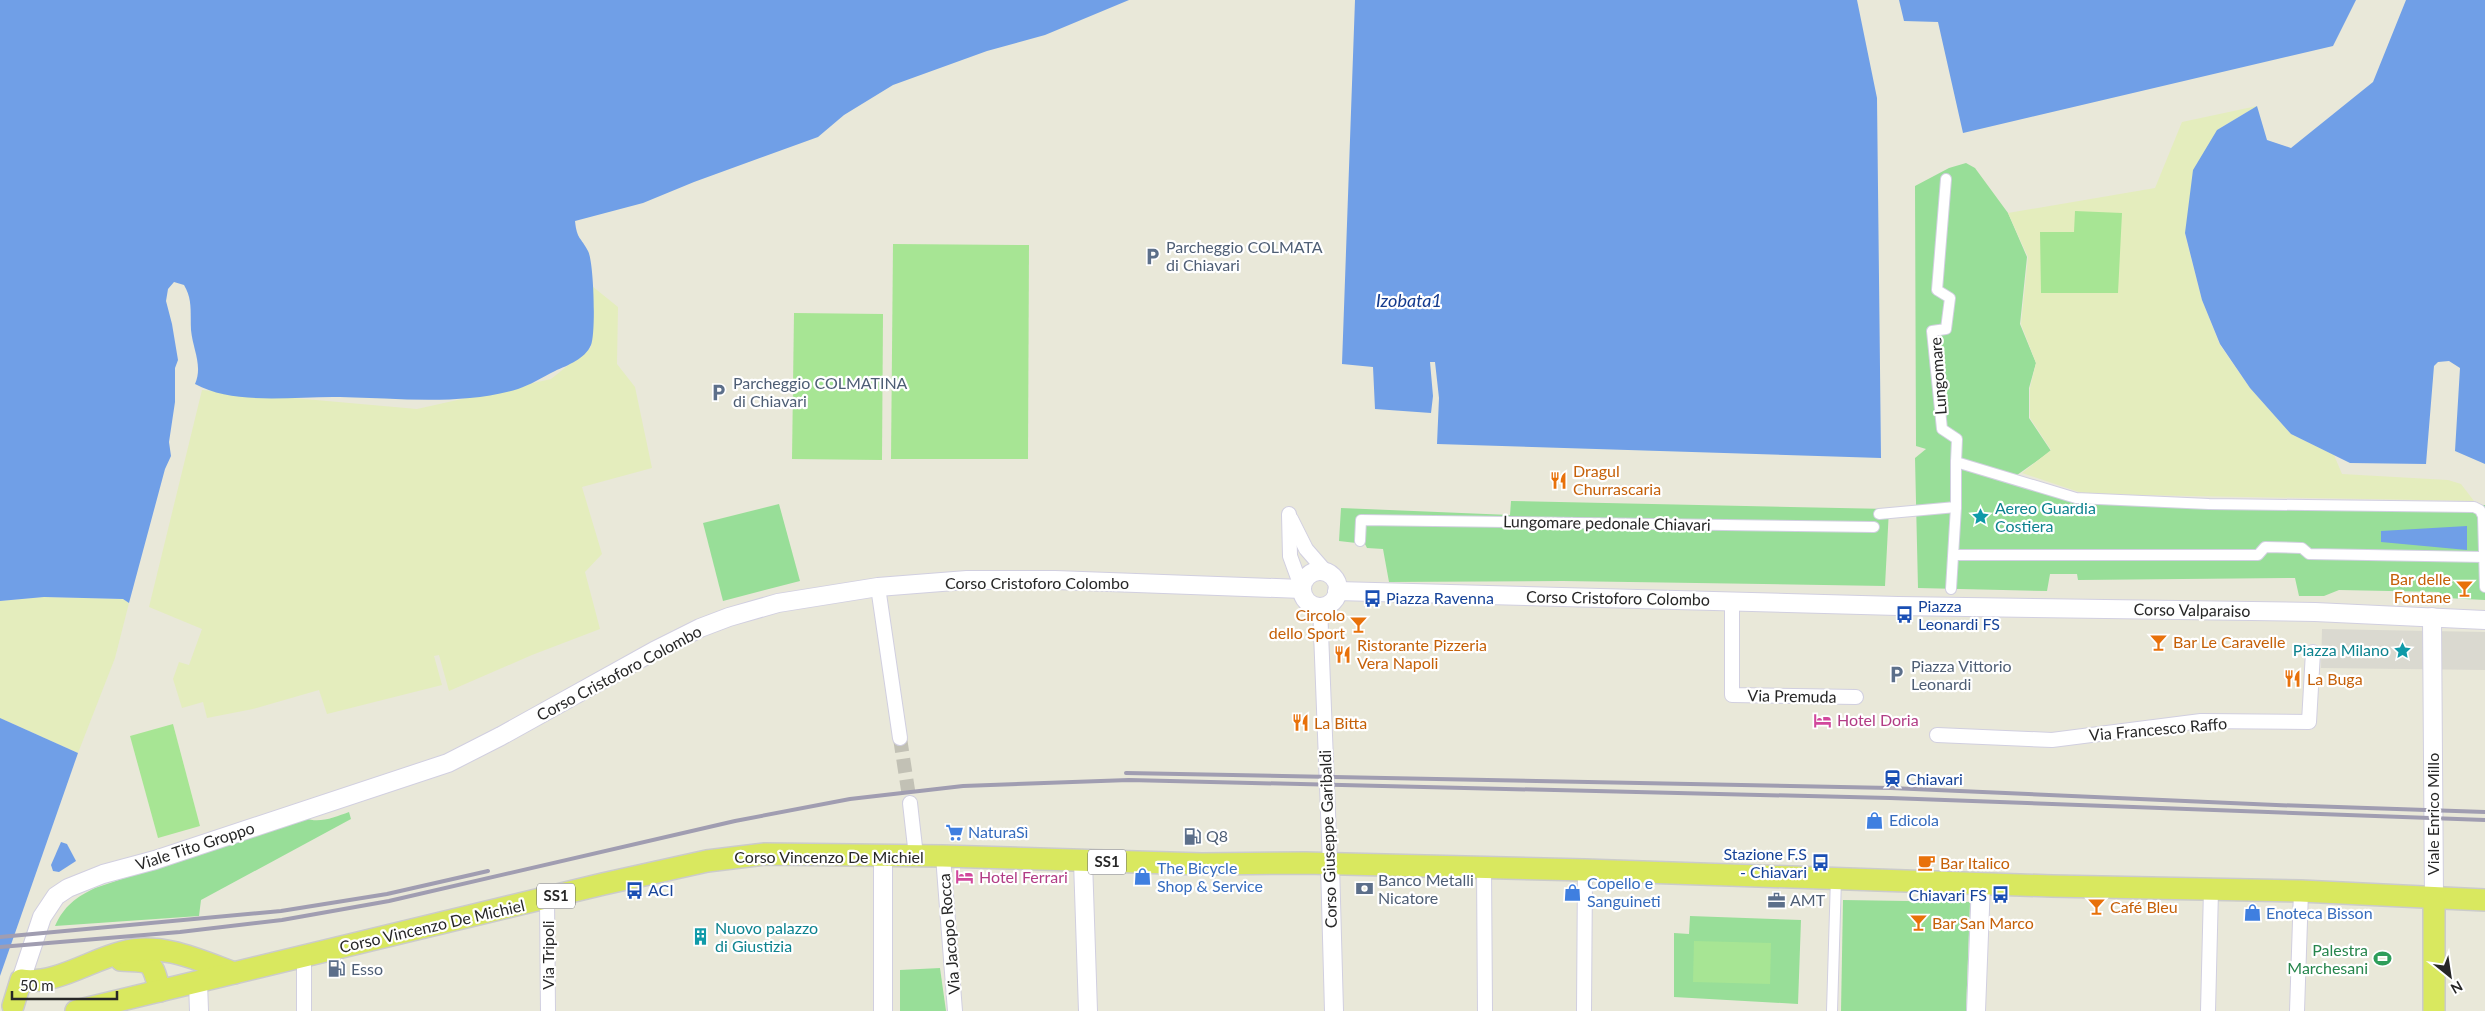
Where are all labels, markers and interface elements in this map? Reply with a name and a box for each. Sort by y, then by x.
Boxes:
place label: Parcheggio COLMATA di Chiavari [1166,237,1323,274]
parking icon: Parcheggio COLMATA di Chiavari [1142,246,1162,266]
water label: Izobata1 [1376,289,1442,311]
street label: Lungomare [1925,336,1950,416]
place label: Parcheggio COLMATINA di Chiavari [733,373,908,410]
parking icon: Parcheggio COLMATINA di Chiavari [709,382,729,402]
place label: Dragul Churrascaria [1573,461,1661,498]
restaurant icon: Dragul Churrascaria [1549,470,1569,490]
place label: Aereo Guardia Costiera [1995,498,2096,535]
place icon: Aereo Guardia Costiera [1971,507,1991,527]
street label: Lungomare pedonale Chiavari [1503,511,1711,534]
place label: Bar delle Fontane [2390,569,2451,606]
street label: Corso Cristoforo Colombo [945,573,1129,592]
bar icon: Bar delle Fontane [2455,578,2475,598]
street label: Corso Cristoforo Colombo [1526,586,1710,609]
bus stop icon: Piazza Ravenna [1362,588,1382,608]
place label: Piazza Ravenna [1386,588,1494,607]
place label: Piazza Leonardi FS [1918,596,2000,633]
street label: Corso Valparaiso [2134,599,2251,620]
place label: Circolo dello Sport [1269,605,1345,642]
bus stop icon: Piazza Leonardi FS [1894,605,1914,625]
bar icon: Circolo dello Sport [1349,614,1369,634]
street label: Corso Cristoforo Colombo [533,621,704,724]
bar icon: Bar Le Caravelle [2149,632,2169,652]
place label: Bar Le Caravelle [2173,632,2286,651]
place label: Ristorante Pizzeria Vera Napoli [1357,635,1487,672]
place label: Piazza Milano [2293,640,2389,659]
place icon: Piazza Milano [2393,640,2413,660]
restaurant icon: Ristorante Pizzeria Vera Napoli [1333,644,1353,664]
place label: Piazza Vittorio Leonardi [1911,656,2012,693]
parking icon: Piazza Vittorio Leonardi [1887,665,1907,685]
restaurant icon: La Buga [2283,669,2303,689]
place label: La Buga [2307,669,2363,688]
street label: Via Premuda [1747,685,1837,706]
hotel icon: Hotel Doria [1813,710,1833,730]
place label: Hotel Doria [1837,710,1919,729]
restaurant icon: La Bitta [1290,713,1310,733]
place label: La Bitta [1314,713,1367,732]
street label: Via Francesco Raffo [2088,713,2228,744]
street label: Corso Giuseppe Garibaldi [1315,750,1340,929]
street label: Viale Enrico Millo [2423,753,2442,875]
station icon: Chiavari [1882,769,1902,789]
place label: Chiavari [1906,769,1963,788]
shop icon: Edicola [1865,810,1885,830]
place label: Edicola [1889,810,1939,829]
street label: Viale Tito Groppo [133,817,257,874]
supermarket icon: NaturaSì [944,822,964,842]
place label: NaturaSì [968,822,1028,841]
fuel station icon: Q8 [1182,826,1202,846]
place label: Q8 [1206,826,1228,845]
place label: Stazione F.S - Chiavari [1723,844,1807,881]
street label: Corso Vincenzo De Michiel [734,847,924,866]
road number: SS1 [1088,850,1126,874]
bus stop icon: Stazione F.S - Chiavari [1811,853,1831,873]
cafe icon: Bar Italico [1916,853,1936,873]
place label: Bar Italico [1940,853,2010,872]
place label: The Bicycle Shop & Service [1157,858,1263,895]
hotel icon: Hotel Ferrari [955,867,975,887]
place label: Hotel Ferrari [979,867,1068,886]
shop icon: The Bicycle Shop & Service [1133,867,1153,887]
place label: Banco Metalli Nicatore [1378,870,1474,907]
street label: Via Jacopo Rocca [934,873,963,995]
place label: Copello e Sanguineti [1587,873,1661,910]
bank icon: Banco Metalli Nicatore [1354,879,1374,899]
bus stop icon: ACI [624,880,644,900]
place label: ACI [648,880,674,899]
shop icon: Copello e Sanguineti [1563,882,1583,902]
road number: SS1 [537,884,575,908]
place label: Chiavari FS [1909,885,1987,904]
bus stop icon: Chiavari FS [1991,885,2011,905]
office icon: AMT [1766,890,1786,910]
place label: AMT [1790,890,1826,909]
street label: Corso Vincenzo De Michiel [337,895,526,956]
bar icon: Café Bleu [2086,897,2106,917]
place label: Café Bleu [2110,897,2178,916]
shop icon: Enoteca Bisson [2242,903,2262,923]
place label: Enoteca Bisson [2266,903,2373,922]
bar icon: Bar San Marco [1908,913,1928,933]
place label: Bar San Marco [1932,913,2034,932]
place label: Nuovo palazzo di Giustizia [715,918,818,955]
street label: Via Tripoli [538,920,557,990]
building icon: Nuovo palazzo di Giustizia [691,927,711,947]
place label: Palestra Marchesani [2287,940,2368,977]
sports icon: Palestra Marchesani [2372,949,2392,969]
north arrow [2425,951,2475,1001]
fuel station icon: Esso [327,959,347,979]
place label: Esso [351,959,383,978]
scale bar [12,968,118,1000]
text: 50 m [20,976,54,994]
text: N [2448,978,2466,998]

